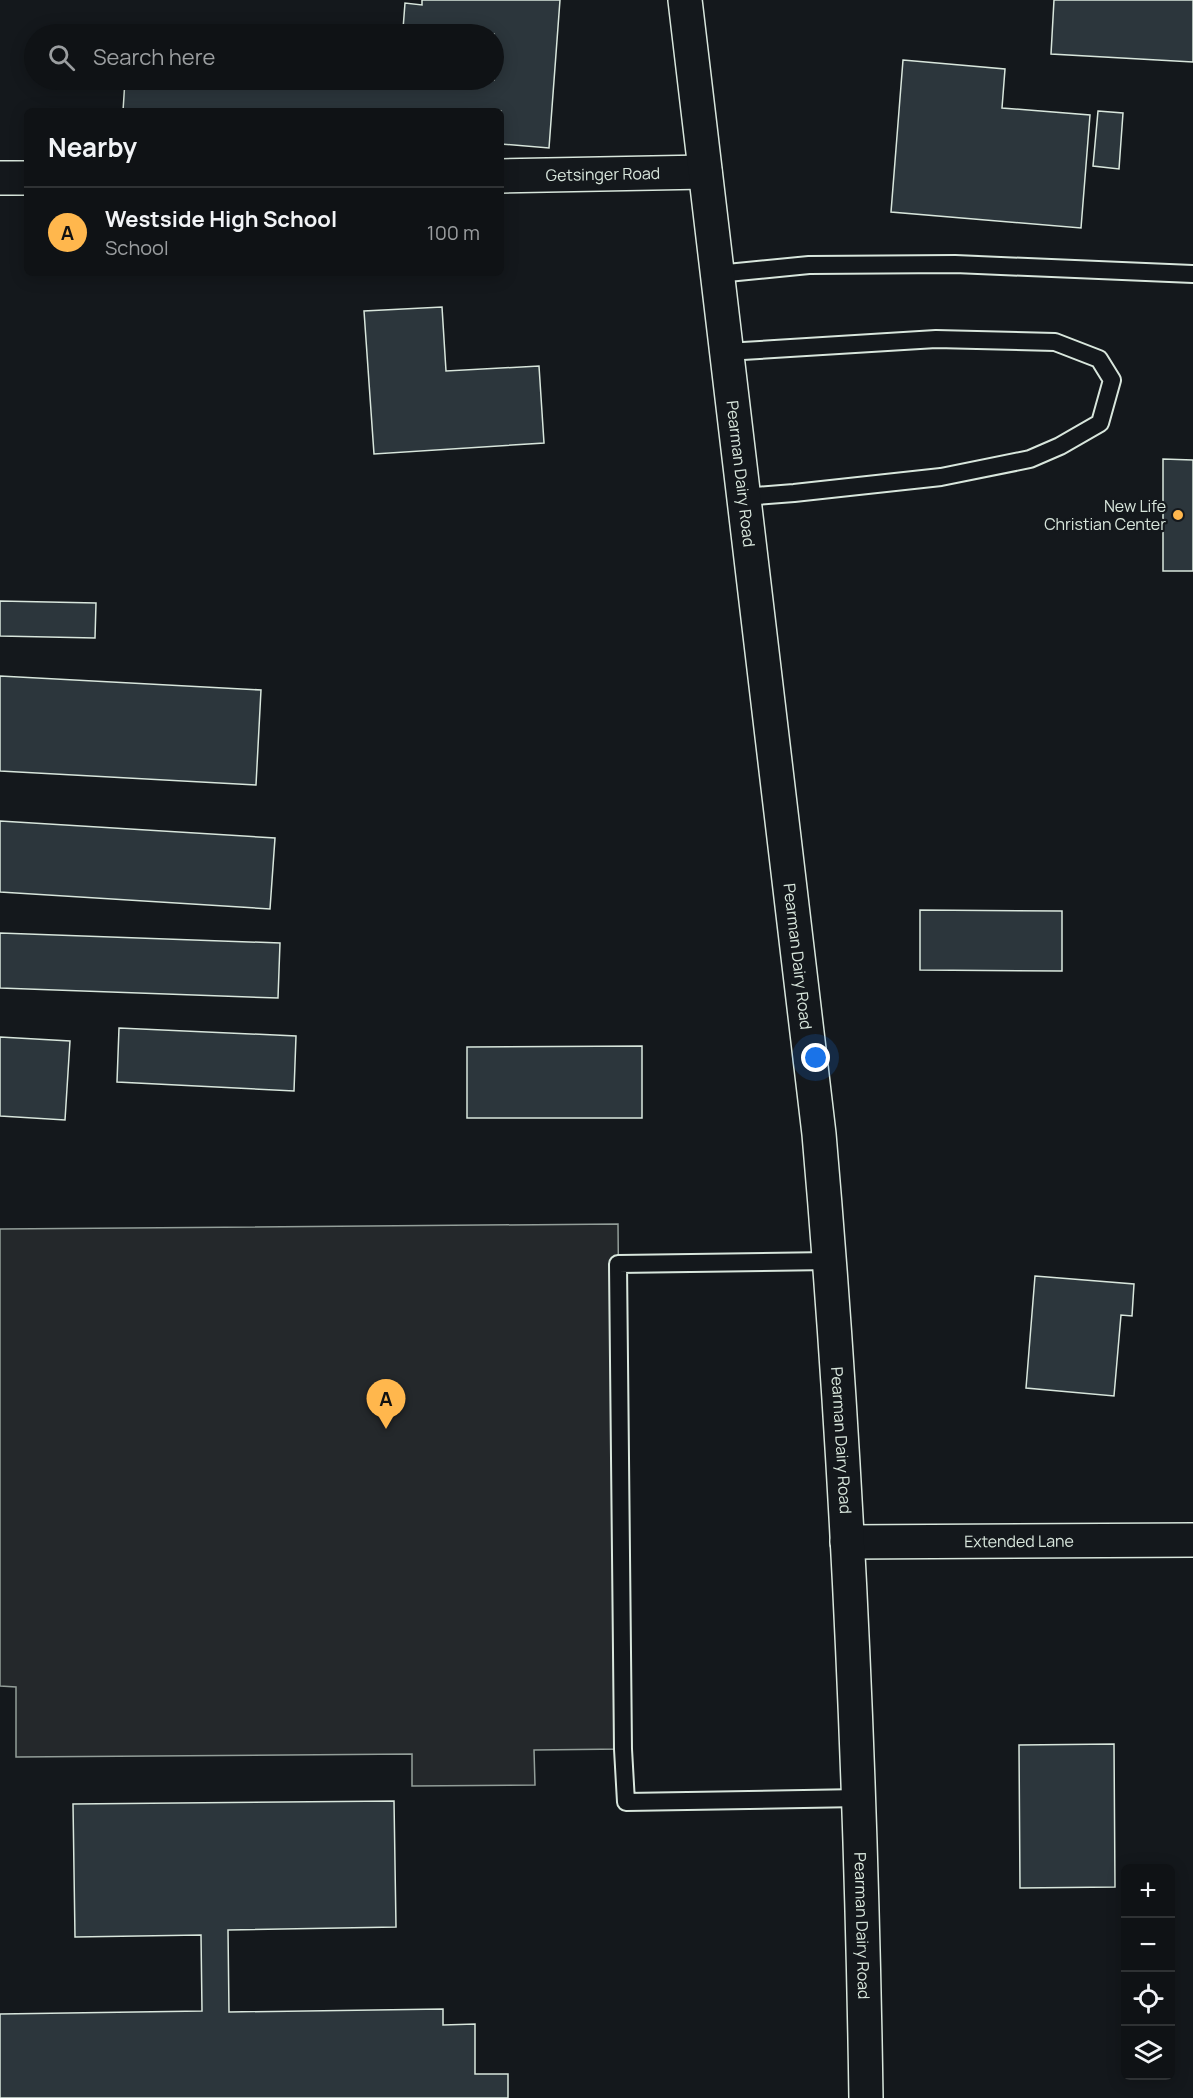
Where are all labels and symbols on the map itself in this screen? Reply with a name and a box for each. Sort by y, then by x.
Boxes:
street label: Getsinger Road [546,162,660,186]
street label: Pearman Dairy Road [721,399,761,548]
place label: New Life Christian Center [1044,495,1166,535]
marker: New Life Christian Center [1171,508,1185,522]
street label: Pearman Dairy Road [778,882,818,1031]
your location [801,1043,830,1072]
street label: Pearman Dairy Road [826,1366,857,1514]
pin: A [366,1380,406,1429]
street label: Extended Lane [964,1530,1074,1552]
street label: Pearman Dairy Road [849,1852,875,2000]

